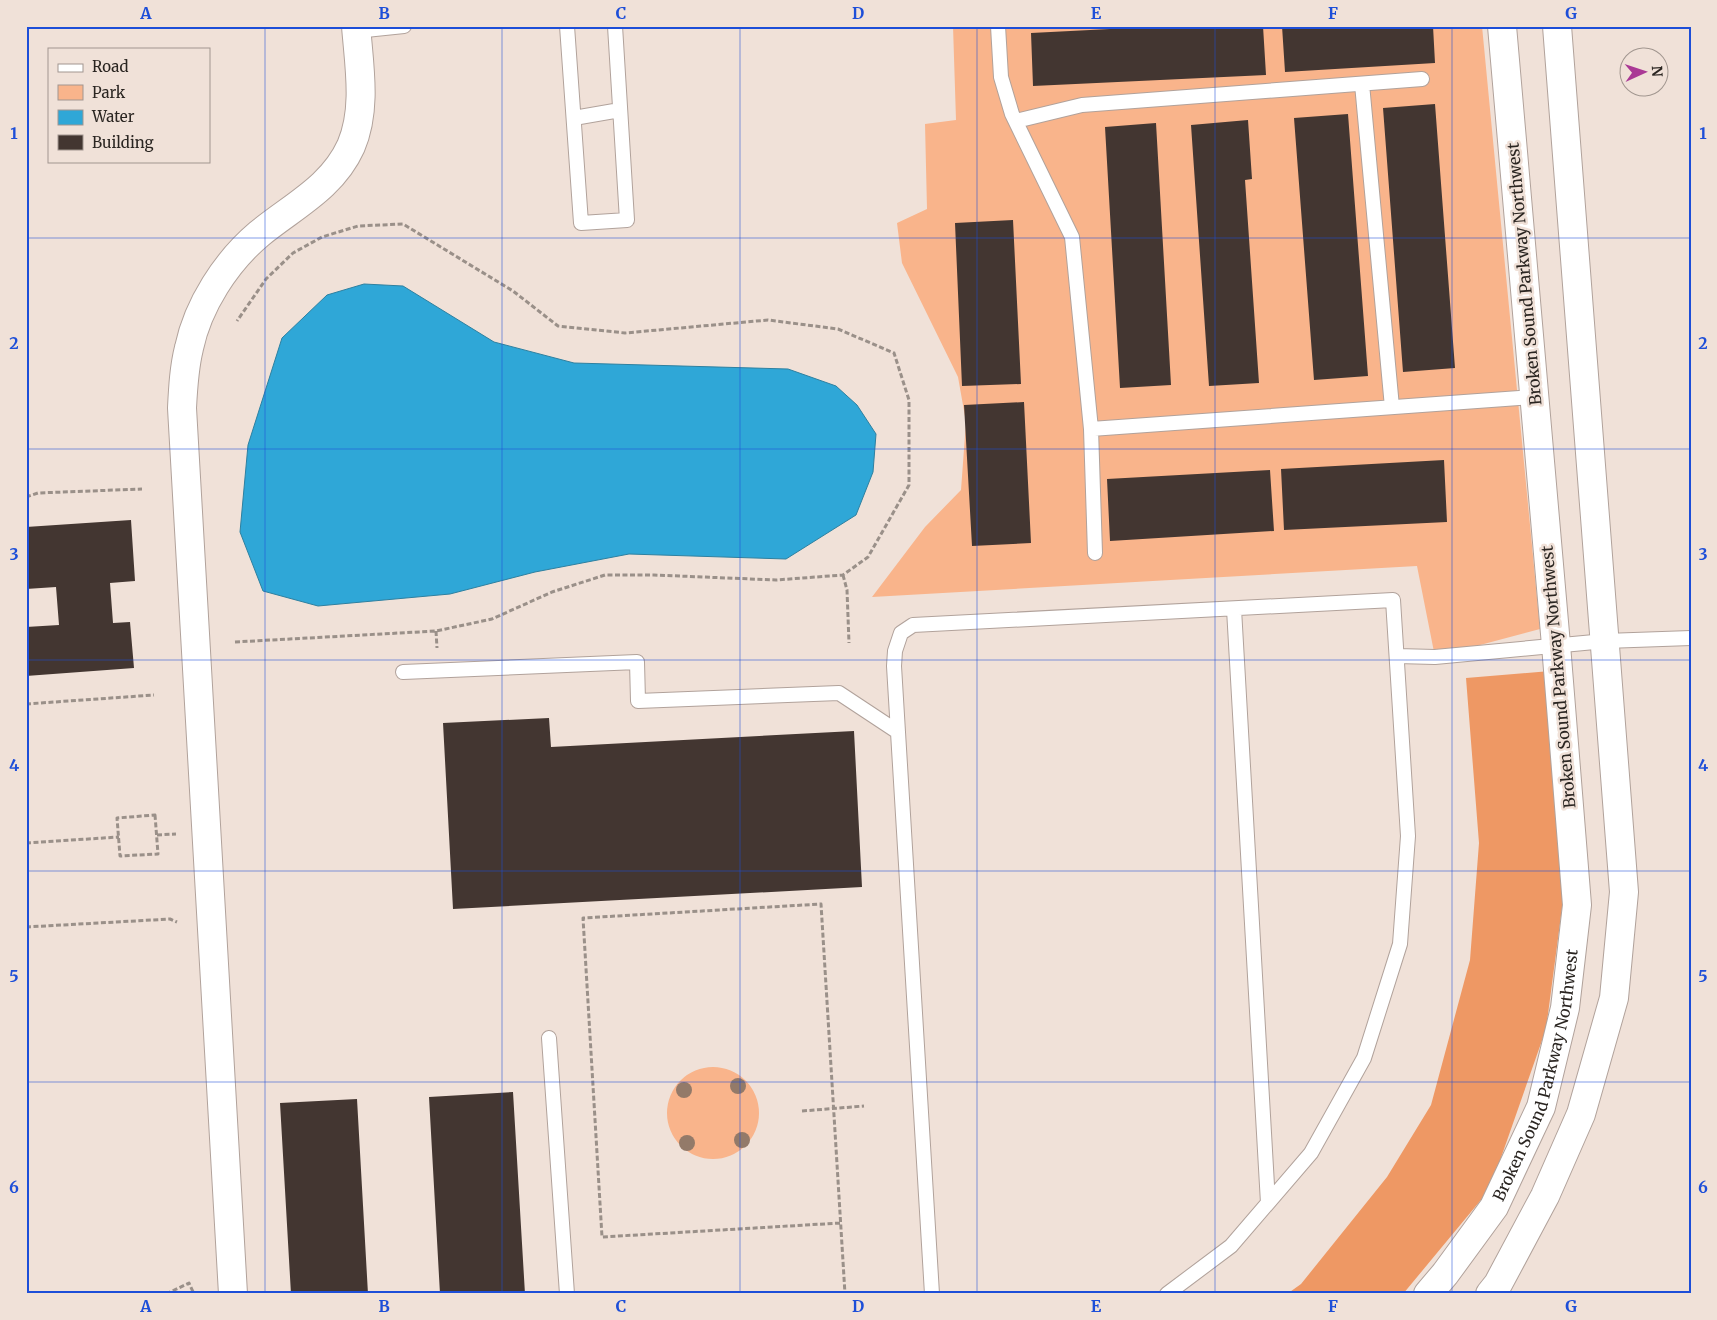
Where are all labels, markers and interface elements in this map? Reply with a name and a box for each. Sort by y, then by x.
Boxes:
text: A [139,3,152,23]
text: B [378,3,390,23]
text: C [616,3,626,23]
text: D [852,3,864,23]
text: E [1091,3,1102,23]
text: F [1328,3,1338,23]
text: G [1565,3,1577,23]
legend [48,48,210,162]
north arrow [1620,48,1670,98]
text: Road [92,57,128,76]
text: N [1648,65,1666,77]
text: Park [92,83,126,102]
text: Water [91,107,135,126]
text: 1 [10,123,18,143]
text: 1 [1699,123,1707,143]
text: Building [92,133,154,152]
street label: Broken Sound Parkway Northwest [1502,141,1545,406]
text: 2 [9,333,19,353]
text: 2 [1698,333,1708,353]
text: 3 [9,544,19,564]
street label: Broken Sound Parkway Northwest [1536,544,1579,809]
text: 3 [1698,544,1708,564]
text: 4 [9,755,19,775]
text: 4 [1698,755,1708,775]
street label: Broken Sound Parkway Northwest [1488,947,1582,1204]
text: 5 [9,966,19,986]
text: 5 [1698,966,1708,986]
text: 6 [9,1177,19,1197]
text: 6 [1698,1177,1708,1197]
text: A [139,1296,152,1316]
text: B [378,1296,390,1316]
text: C [616,1296,626,1316]
text: D [852,1296,864,1316]
text: E [1091,1296,1102,1316]
text: F [1328,1296,1338,1316]
text: G [1565,1296,1577,1316]

